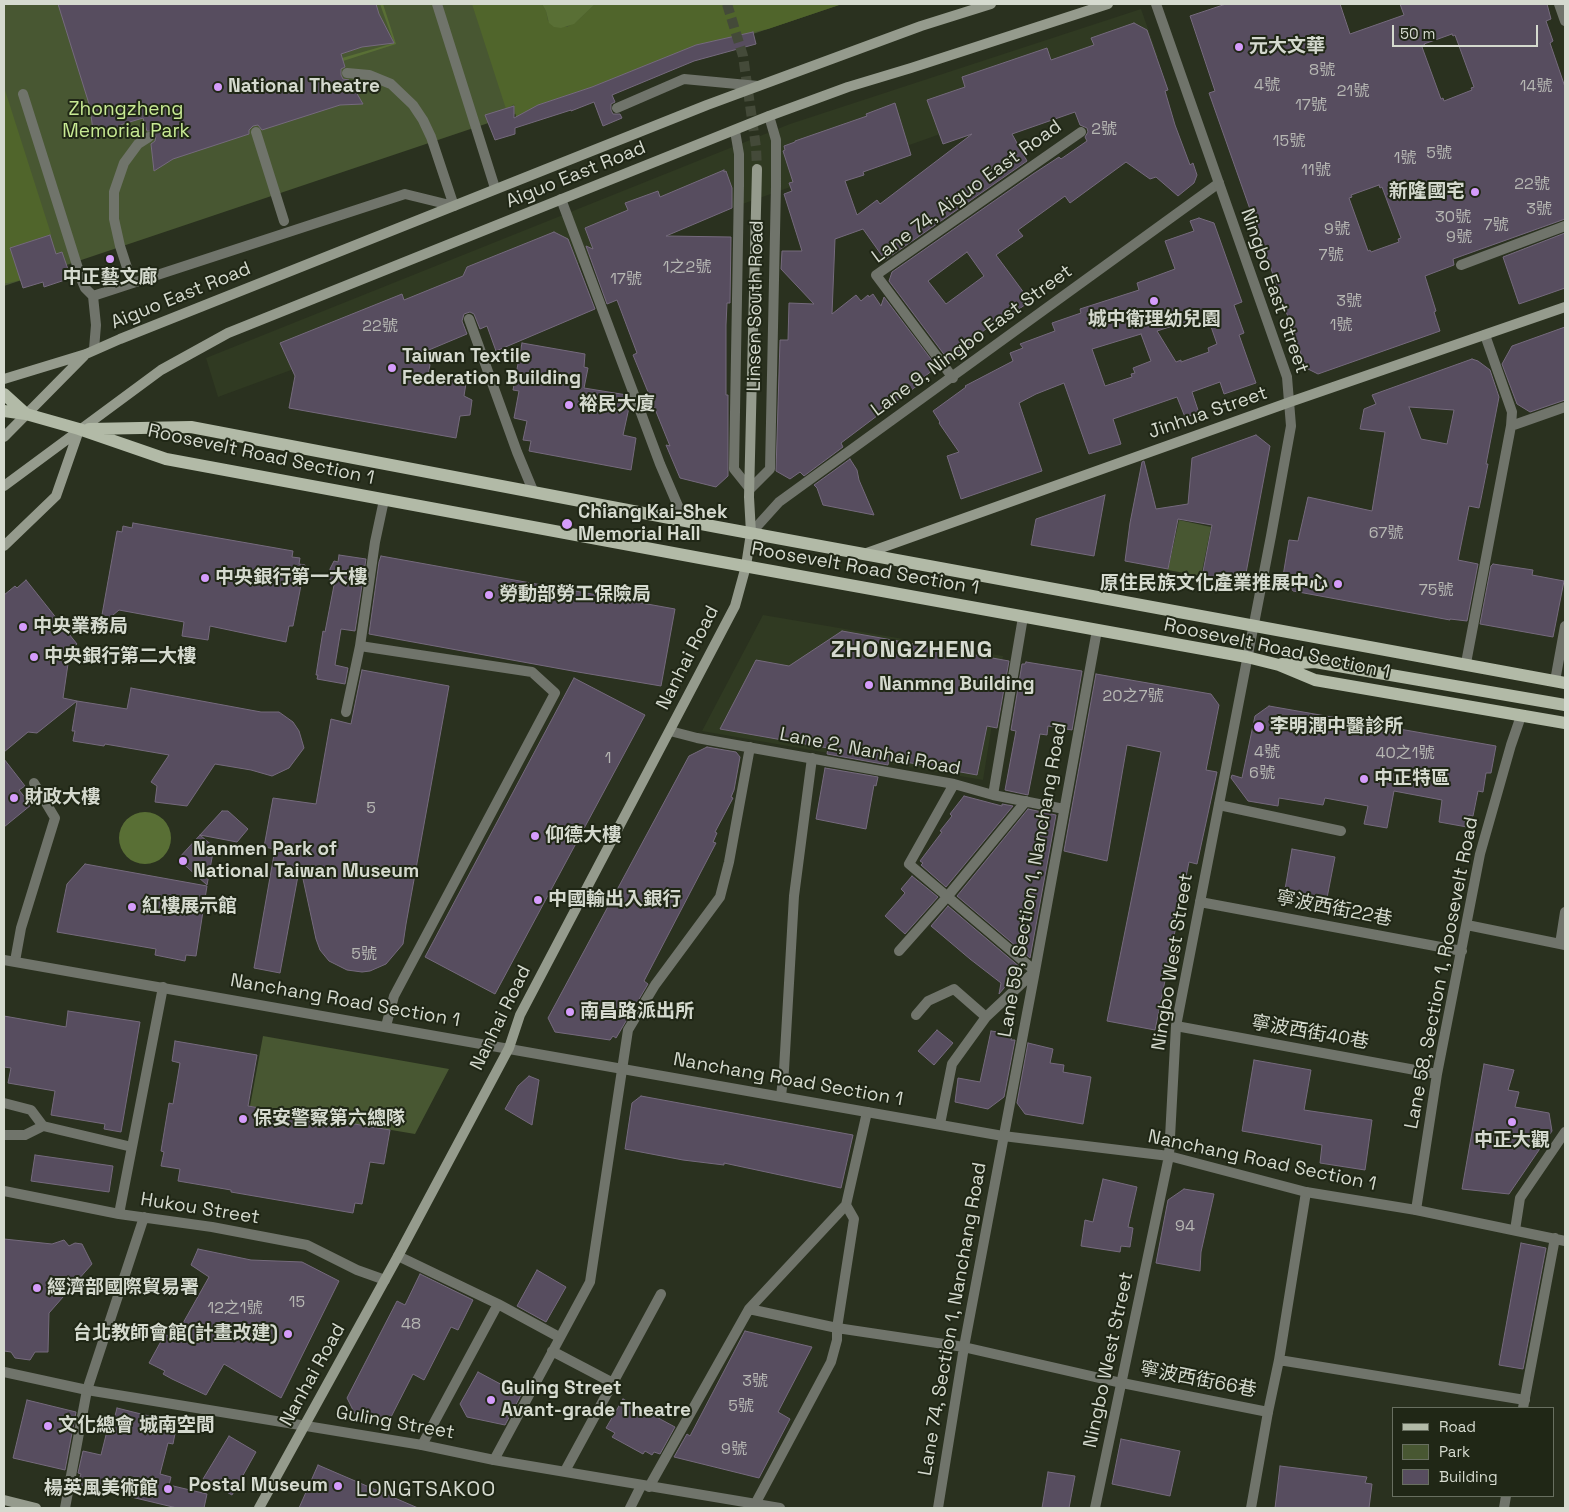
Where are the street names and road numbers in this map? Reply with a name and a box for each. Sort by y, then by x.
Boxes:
street label: Lane 74, Aiguo East Road [868,116,1066,268]
street label: Aiguo East Road [503,137,649,213]
street label: Ningbo East Street [1235,205,1313,377]
street label: Linsen South Road [743,220,769,392]
street label: Aiguo East Road [108,258,254,334]
street label: Lane 9, Ningbo East Street [867,260,1077,422]
street label: Jinhua Street [1145,382,1271,444]
street label: Roosevelt Road Section 1 [146,420,376,490]
street label: Roosevelt Road Section 1 [749,538,981,600]
street label: Nanhai Road [652,602,724,714]
street label: Roosevelt Road Section 1 [1162,614,1392,684]
street label: Lane 59, Section 1, Nanchang Road [994,721,1072,1039]
street label: Lane 2, Nanhai Road [777,723,963,781]
street label: Lane 58, Section 1, Roosevelt Road [1401,815,1483,1131]
street label: Ningbo West Street [1148,872,1198,1052]
street label: 寧波西街22巷 [1274,887,1394,931]
street label: Nanhai Road [466,962,536,1074]
street label: Nanchang Road Section 1 [228,970,462,1032]
street label: 寧波西街40巷 [1249,1011,1371,1055]
street label: Nanchang Road Section 1 [671,1049,905,1111]
street label: Nanchang Road Section 1 [1146,1126,1378,1196]
street label: Lane 74, Section 1, Nanchang Road [914,1161,992,1477]
street label: Hukou Street [139,1188,261,1230]
street label: Ningbo West Street [1079,1270,1139,1450]
street label: Nanhai Road [275,1320,351,1430]
street label: 寧波西街66巷 [1138,1358,1258,1402]
street label: Guling Street [334,1401,456,1445]

